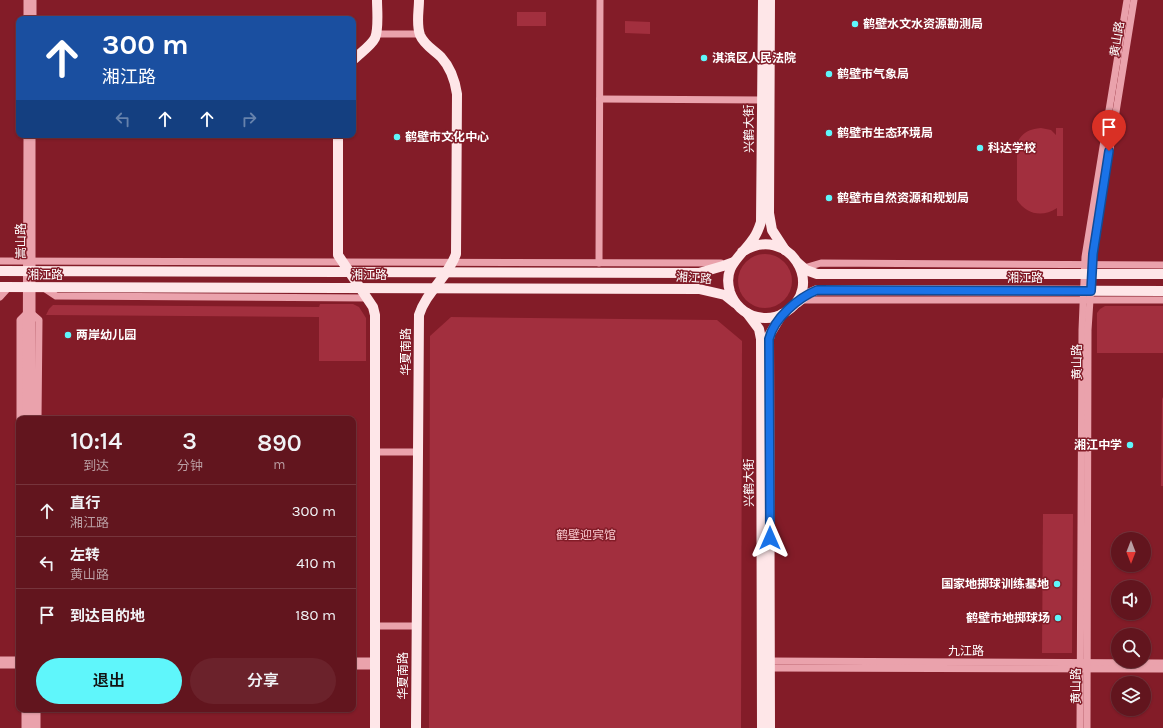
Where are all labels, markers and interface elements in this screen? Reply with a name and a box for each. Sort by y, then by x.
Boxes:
place label: 鹤壁水文水资源勘测局 [863,17,983,31]
marker: 鹤壁水文水资源勘测局 [850,19,860,29]
street label: 黄山路 [1107,20,1127,58]
text: 300 m [102,28,189,61]
icon: ahead [36,32,88,84]
place label: 淇滨区人民法院 [712,51,796,65]
marker: 淇滨区人民法院 [699,53,709,63]
text: 湘江路 [102,66,156,88]
place label: 鹤壁市气象局 [837,67,909,81]
marker: 鹤壁市气象局 [824,69,834,79]
street label: 兴鹤大街 [742,105,756,153]
icon: left [112,108,134,130]
icon: ahead [154,108,176,130]
icon: ahead [196,108,218,130]
icon: right [238,108,260,130]
pin [1092,110,1126,151]
icon: arrive [1098,116,1120,138]
place label: 鹤壁市生态环境局 [837,126,933,140]
marker: 鹤壁市生态环境局 [824,128,834,138]
place label: 鹤壁市文化中心 [405,130,489,144]
marker: 鹤壁市文化中心 [392,132,402,142]
place label: 科达学校 [988,141,1036,155]
marker: 科达学校 [975,143,985,153]
place label: 鹤壁市自然资源和规划局 [837,191,969,205]
marker: 鹤壁市自然资源和规划局 [824,193,834,203]
street label: 嵩山路 [14,223,28,259]
street label: 湘江路 [27,268,63,282]
street label: 湘江路 [351,268,387,282]
street label: 湘江路 [676,270,712,286]
street label: 湘江路 [1007,271,1043,285]
place label: 两岸幼儿园 [76,328,136,342]
street label: 华夏南路 [399,328,413,376]
marker: 两岸幼儿园 [63,330,73,340]
street label: 黄山路 [1070,344,1084,380]
text: 10:14 [70,427,122,455]
text: 3 [182,427,197,455]
text: 890 [257,429,302,457]
place label: 湘江中学 [1074,438,1122,452]
marker: 湘江中学 [1125,440,1135,450]
text: m [273,457,285,472]
text: 到达 [83,458,109,473]
text: 分钟 [177,458,203,473]
street label: 兴鹤大街 [742,459,756,507]
text: 直行 [70,494,100,512]
icon: ahead [36,500,58,522]
text: 300 m [292,502,336,520]
text: 湘江路 [70,515,109,530]
position arrow [749,517,791,559]
park label: 鹤壁迎宾馆 [556,528,616,542]
north arrow [1111,532,1151,572]
map controls [1111,532,1151,716]
text: 左转 [70,546,100,564]
icon: left [36,552,58,574]
text: 410 m [296,554,336,572]
text: 黄山路 [70,567,109,582]
place label: 国家地掷球训练基地 [941,577,1049,591]
marker: 国家地掷球训练基地 [1052,579,1062,589]
button: sound [1111,580,1151,620]
icon: arrive [36,604,58,626]
text: 180 m [295,606,336,624]
text: 到达目的地 [70,607,145,625]
place label: 鹤壁市地掷球场 [966,611,1050,625]
marker: 鹤壁市地掷球场 [1053,613,1063,623]
button: search [1111,628,1151,668]
street label: 九江路 [948,644,984,658]
street label: 华夏南路 [396,652,410,700]
button: 退出 [36,658,182,704]
button: 分享 [190,658,336,704]
street label: 黄山路 [1069,668,1083,704]
button: layers [1111,676,1151,716]

